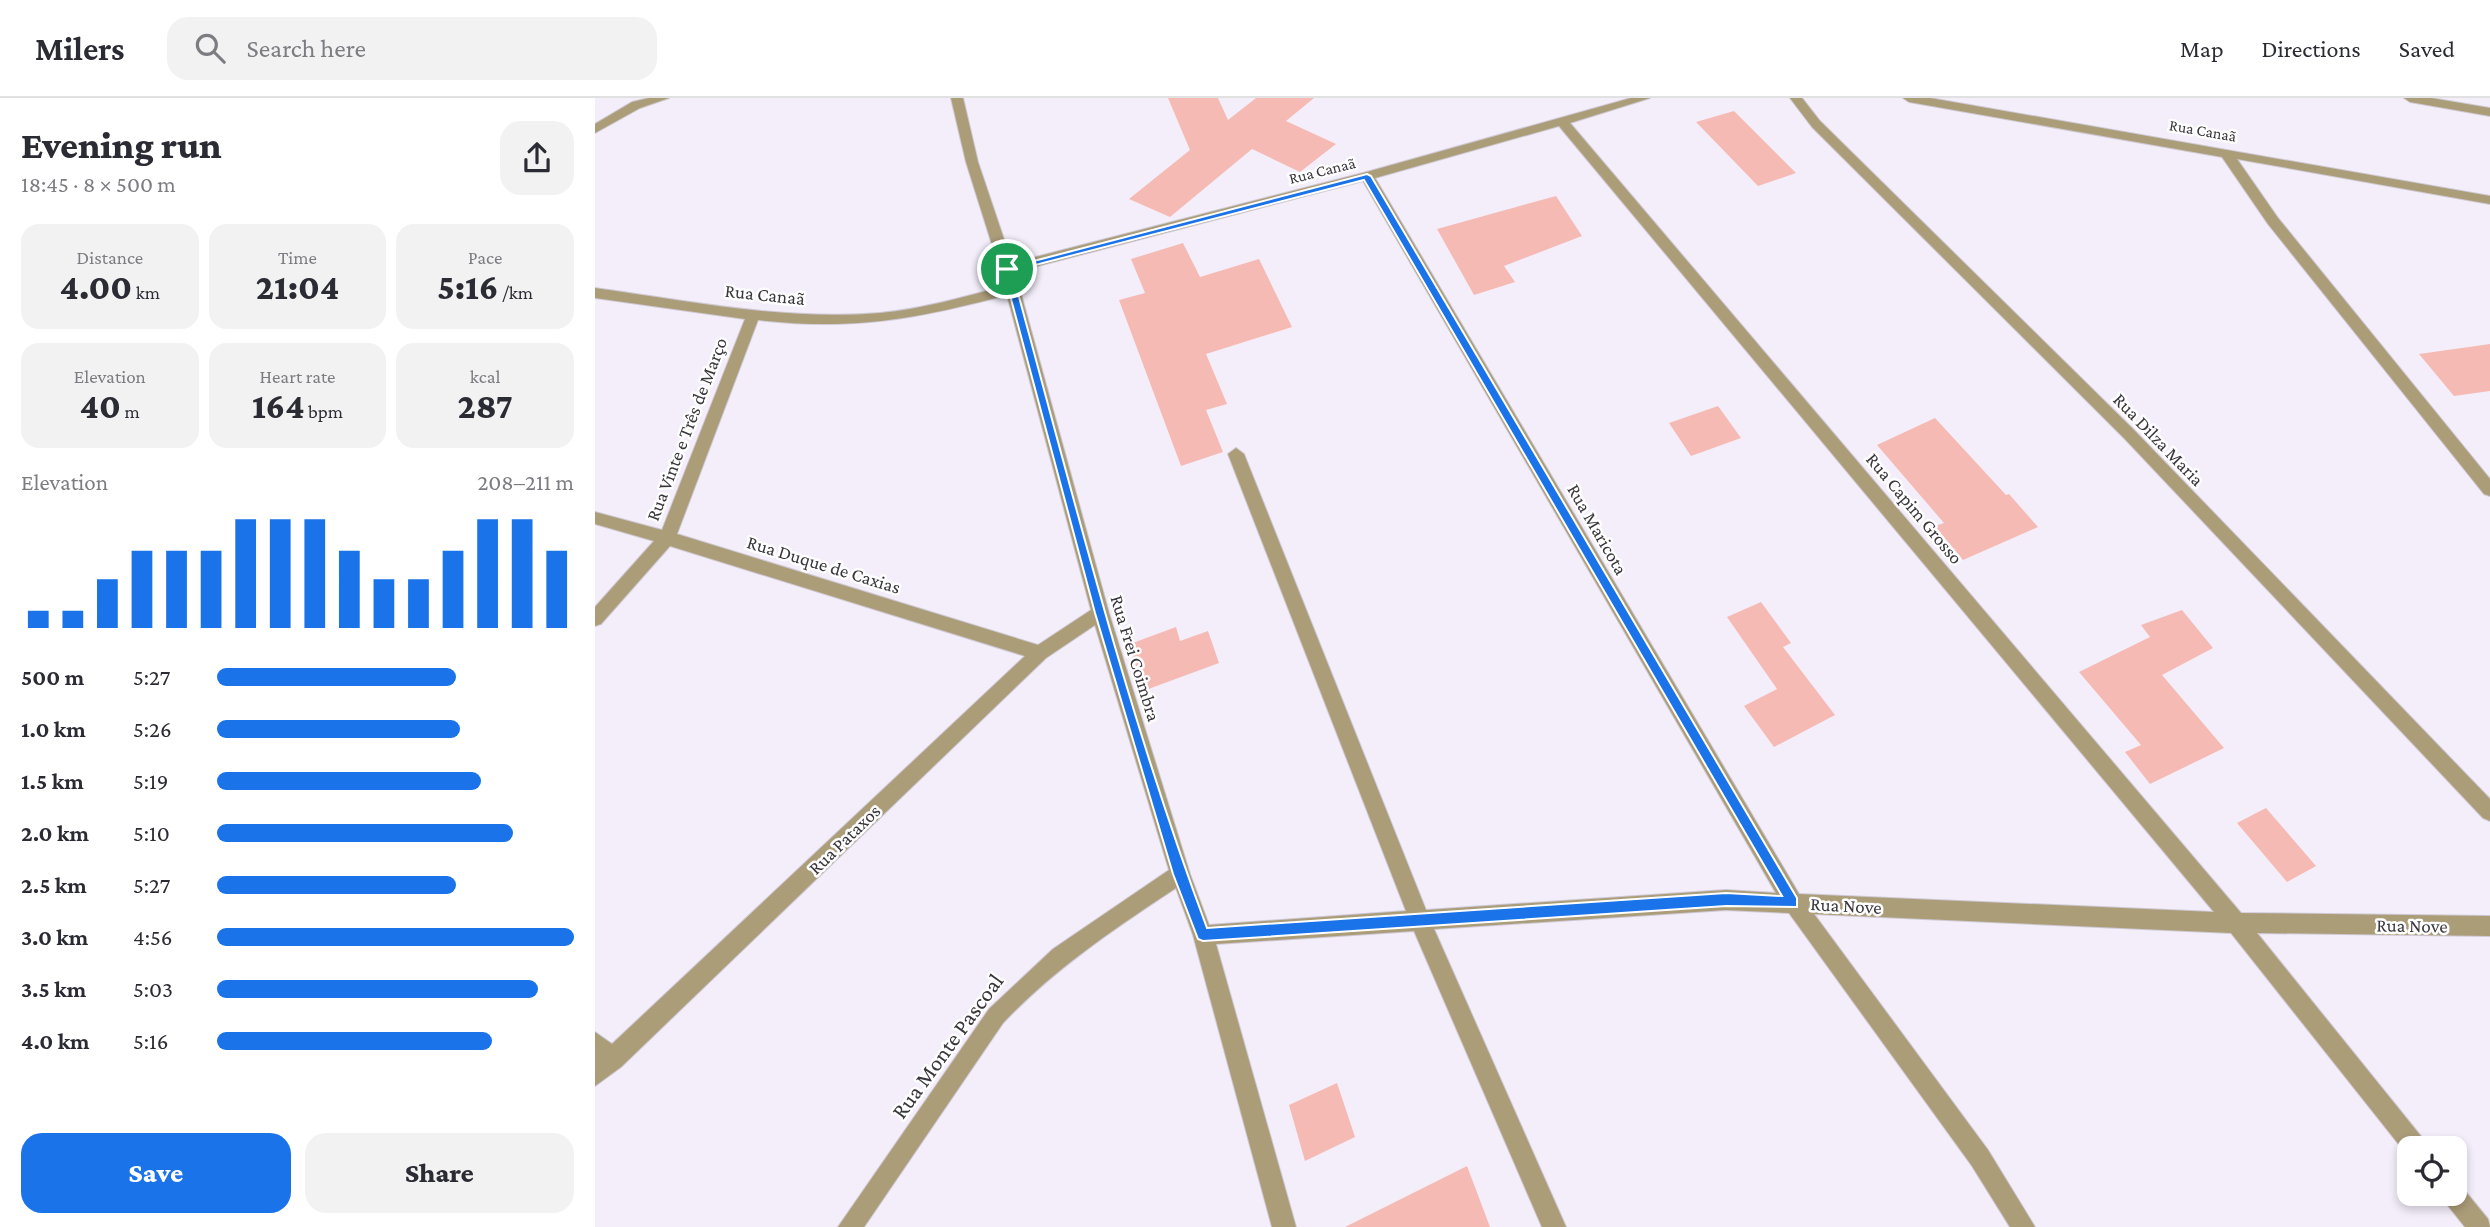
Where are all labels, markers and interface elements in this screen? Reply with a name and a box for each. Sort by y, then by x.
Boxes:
search box [167,17,657,80]
icon: search [191,29,229,67]
text: Milers [35,30,125,67]
text: Search here [247,34,366,63]
text: Map [2180,35,2224,62]
text: Directions [2262,35,2361,62]
text: Saved [2399,35,2455,62]
street label: Rua Canaã [2168,116,2238,145]
button: share [500,121,574,195]
text: Evening run [21,124,222,166]
street label: Rua Canaã [1287,154,1358,187]
text: 18:45 · 8 × 500 m [21,171,176,197]
pin [977,239,1037,299]
text: Distance [77,247,143,268]
text: Time [278,247,317,268]
text: Pace [468,247,502,268]
icon: arrive [988,250,1026,288]
text: 4.00 [60,268,132,307]
text: 21:04 [256,268,339,307]
text: 5:16 [437,268,498,307]
street label: Rua Canaã [724,280,806,309]
text: km [132,282,160,303]
text: /km [498,282,533,303]
street label: Rua Vinte e Três de Março [642,335,731,524]
text: Elevation [74,366,146,387]
text: Heart rate [260,366,335,387]
text: kcal [470,366,500,387]
text: 40 [80,387,121,426]
text: 164 [252,387,305,426]
text: 287 [457,387,513,426]
street label: Rua Dilza Maria [2109,389,2208,490]
text: m [121,401,140,422]
text: bpm [305,401,343,422]
street label: Rua Capim Grosso [1862,448,1967,568]
text: Elevation [21,469,108,495]
text: 208–211 m [477,469,574,495]
street label: Rua Maricota [1563,480,1632,579]
street label: Rua Duque de Caxias [745,531,903,598]
street label: Rua Frei Coimbra [1106,592,1165,724]
text: 500 m [21,664,84,690]
text: 5:27 [133,664,170,690]
text: 1.0 km [21,716,86,742]
text: 5:26 [133,716,172,742]
text: 1.5 km [21,768,84,794]
text: 5:19 [133,768,168,794]
street label: Rua Pataxos [804,800,884,879]
text: 2.0 km [21,820,89,846]
text: 5:10 [133,820,170,846]
text: 2.5 km [21,872,87,898]
text: 5:27 [133,872,170,898]
street label: Rua Nove [1810,893,1882,918]
street label: Rua Nove [2376,914,2448,937]
text: 3.0 km [21,924,88,950]
text: 4:56 [133,924,173,950]
street label: Rua Monte Pascoal [886,968,1008,1124]
text: 3.5 km [21,976,86,1002]
text: 5:03 [133,976,173,1002]
text: 4.0 km [21,1028,90,1054]
text: 5:16 [133,1028,168,1054]
button: Save [21,1133,291,1213]
button: Share [305,1133,574,1213]
map controls [2397,1136,2467,1206]
button: locate [2397,1136,2467,1206]

